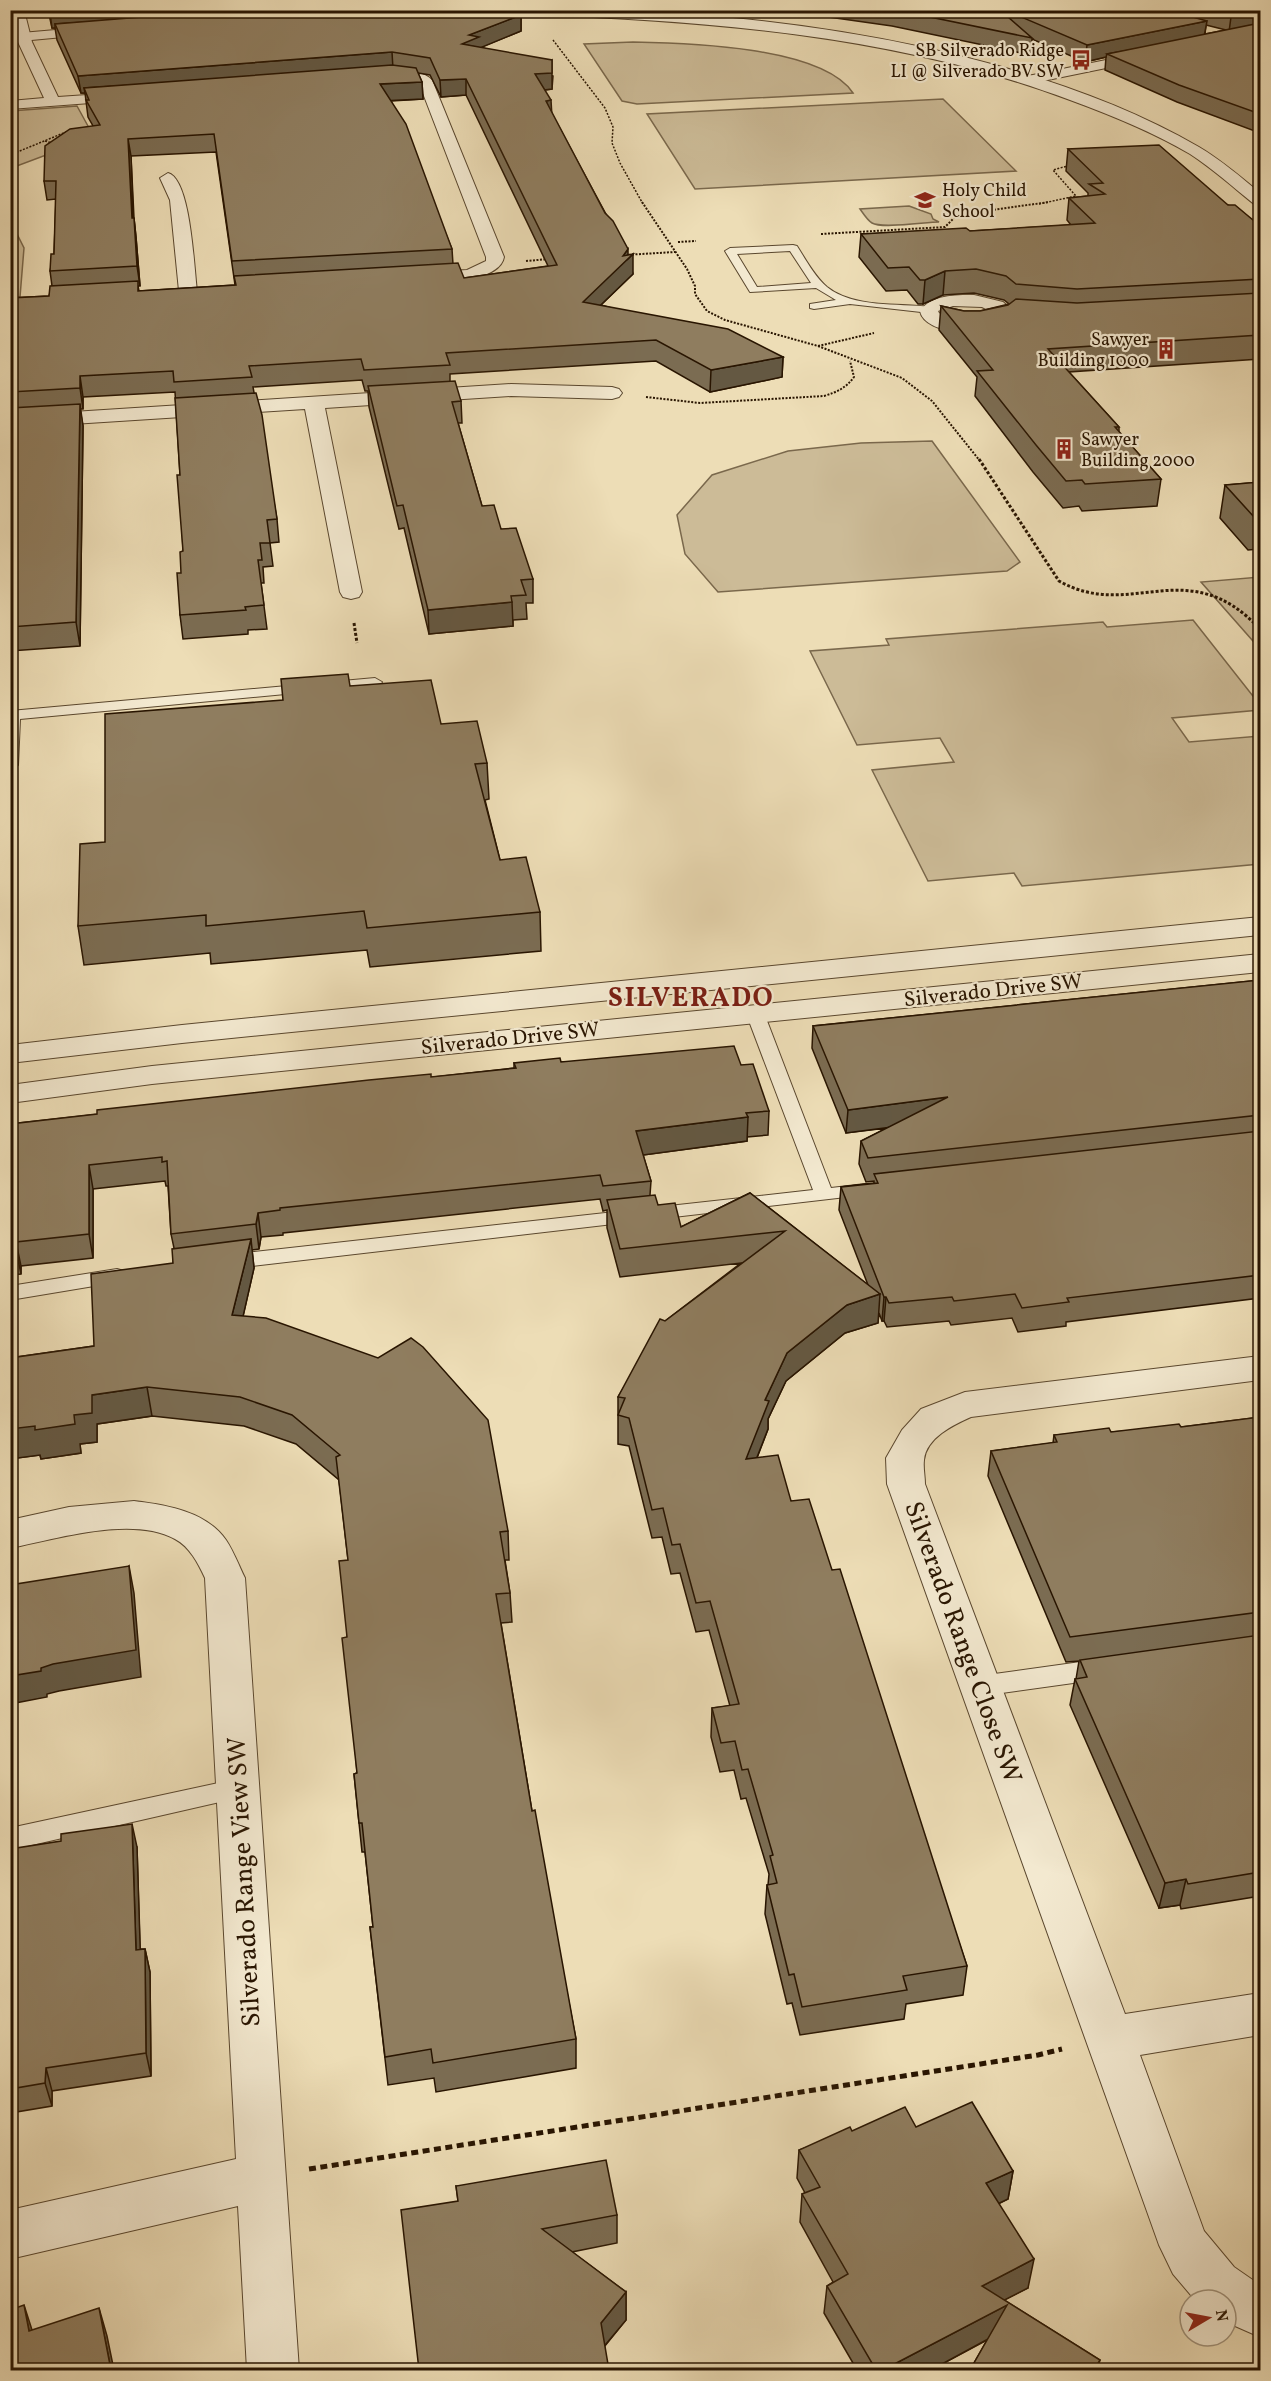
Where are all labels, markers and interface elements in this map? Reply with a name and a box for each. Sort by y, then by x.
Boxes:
place label: SB Silverado Ridge LI @ Silverado BV SW [891,39,1064,85]
bus stop icon: SB Silverado Ridge LI @ Silverado BV SW [1069,48,1093,72]
place label: Holy Child School [942,179,1027,225]
school or university icon: Holy Child School [913,188,937,212]
place label: Sawyer Building 1000 [1038,328,1149,374]
building icon: Sawyer Building 1000 [1154,337,1178,361]
place label: Sawyer Building 2000 [1081,428,1195,474]
building icon: Sawyer Building 2000 [1052,437,1076,461]
street label: Silverado Drive SW [903,968,1084,1015]
district label: SILVERADO [608,980,774,1018]
street label: Silverado Drive SW [420,1016,601,1063]
street label: Silverado Range Close SW [894,1497,1030,1789]
street label: Silverado Range View SW [219,1736,271,2028]
north arrow [1178,2288,1238,2348]
text: N [1209,2308,1233,2324]

